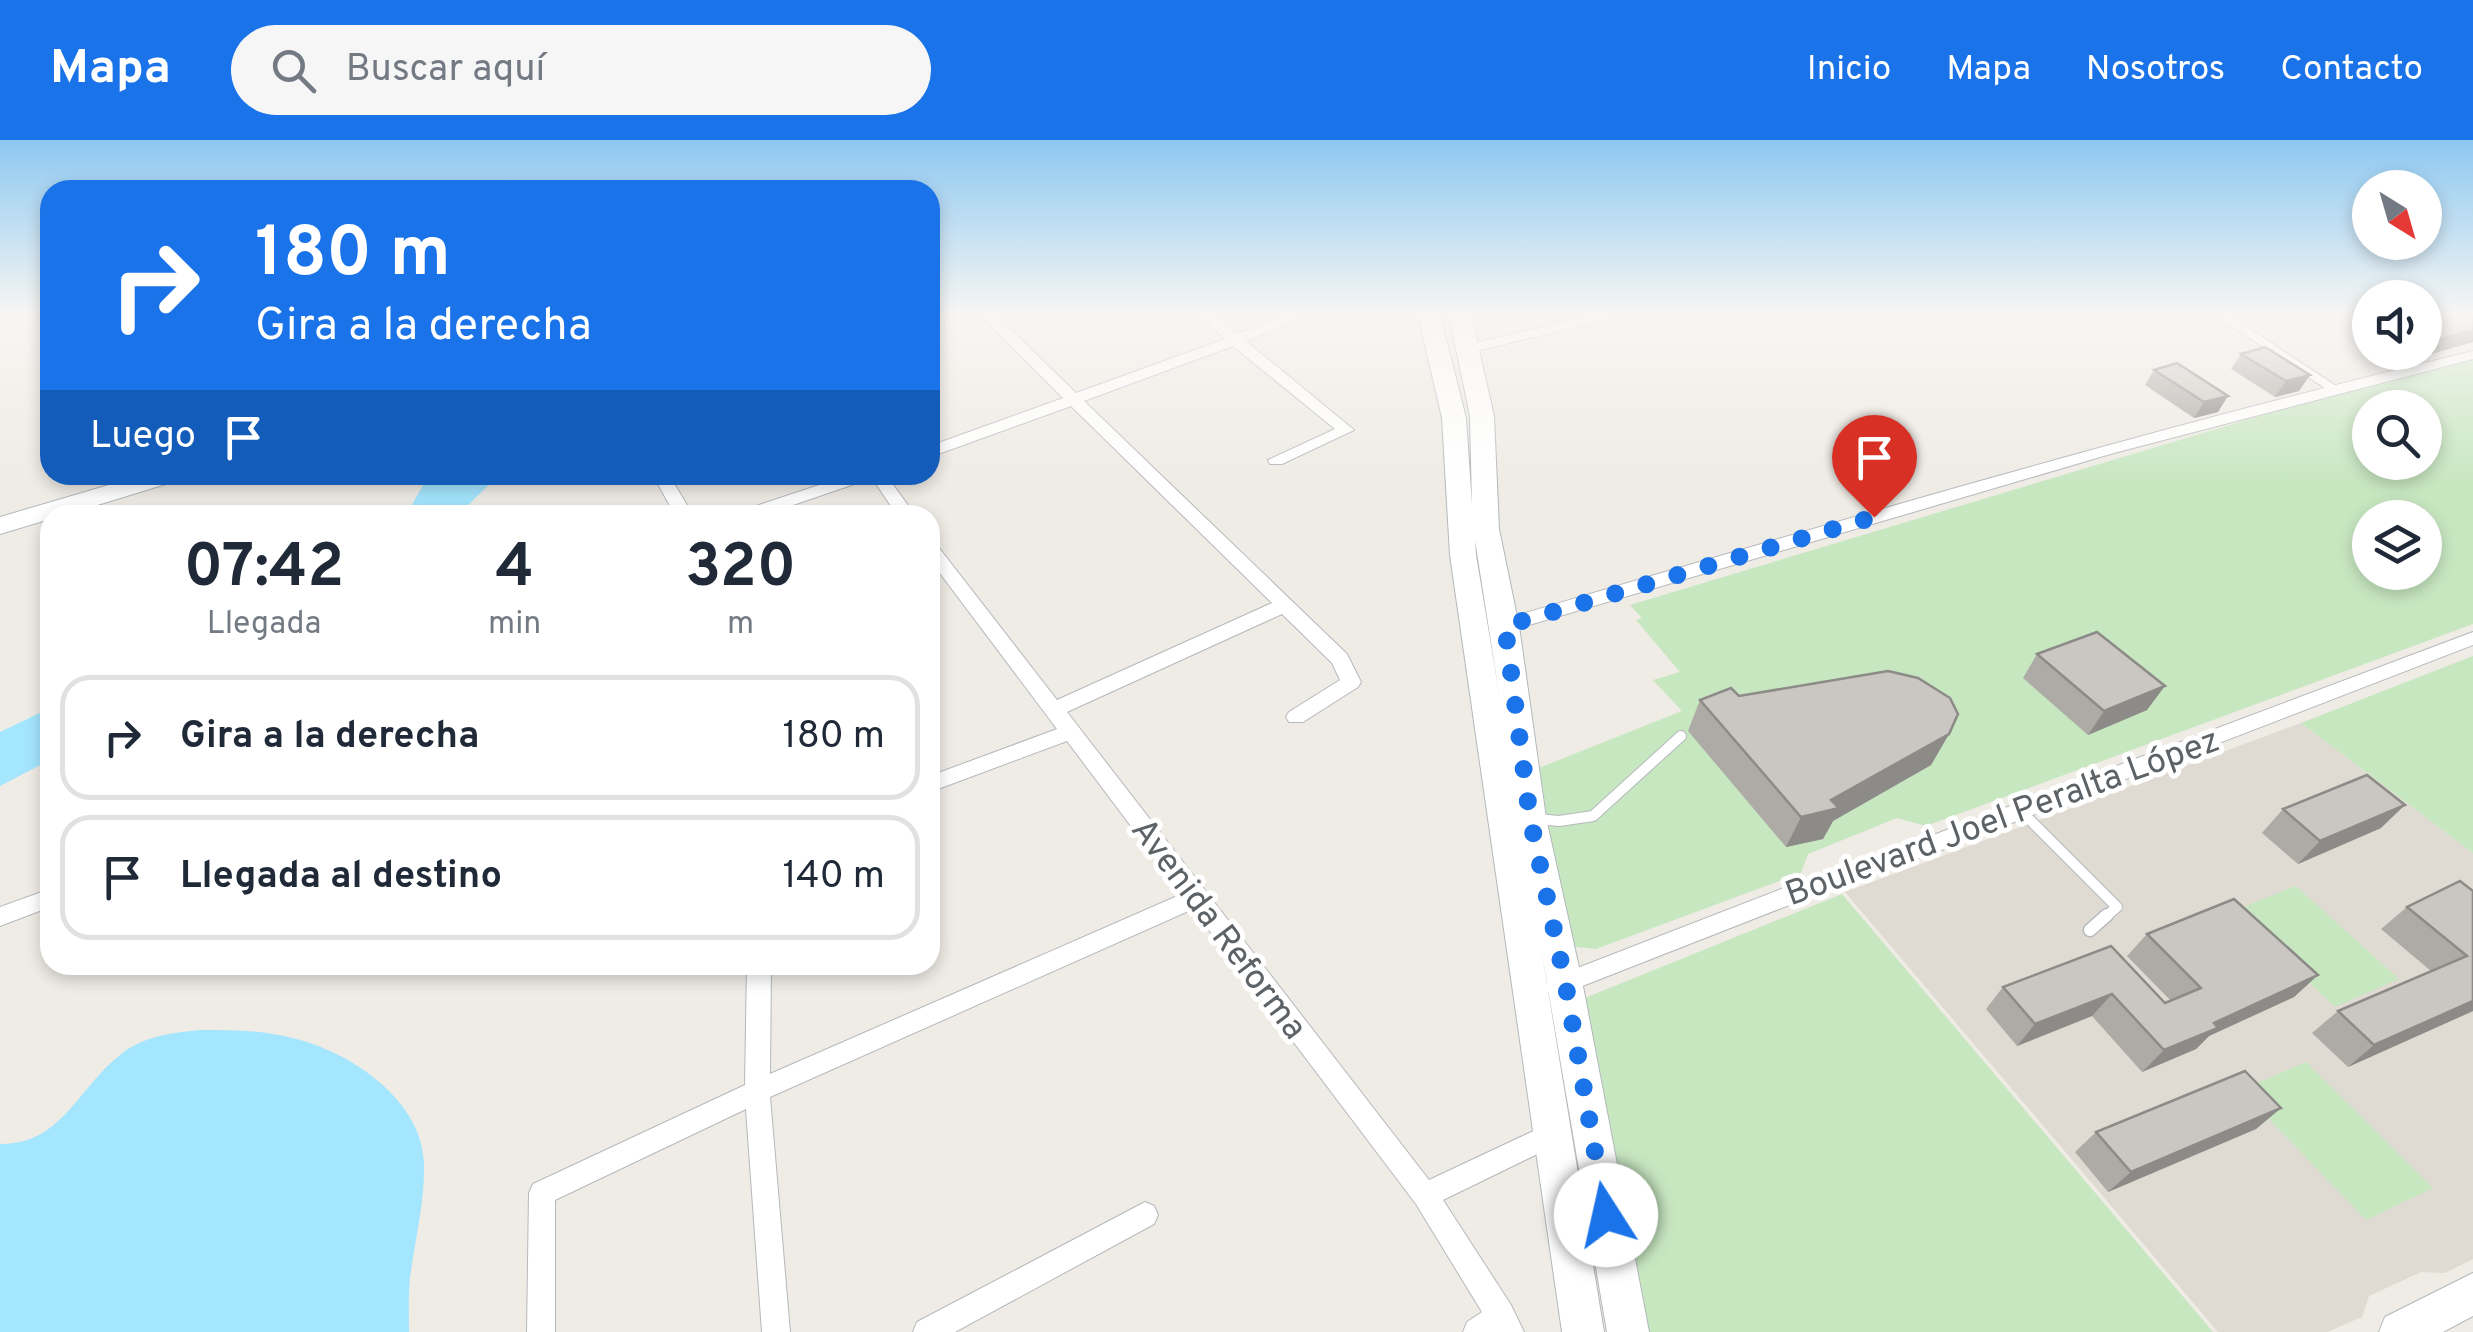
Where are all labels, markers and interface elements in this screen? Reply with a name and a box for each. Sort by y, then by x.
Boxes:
search box [231,25,931,115]
text: Mapa [50,40,171,100]
icon: search [266,43,321,98]
text: Buscar aquí [346,46,545,95]
text: Inicio [1807,48,1891,92]
text: Mapa [1946,48,2031,92]
text: Nosotros [2086,48,2225,92]
text: Contacto [2280,48,2423,92]
north arrow [2352,170,2442,260]
map controls [2352,170,2442,590]
text: 180 m [255,212,451,301]
icon: right [90,220,220,350]
button: sound [2352,280,2442,370]
text: Gira a la derecha [255,299,592,356]
button: search [2352,390,2442,480]
icon: arrive [216,410,271,465]
text: Luego [90,413,196,462]
pin [1832,415,1917,518]
icon: arrive [1847,430,1902,485]
button: layers [2352,500,2442,590]
text: 07:42 [184,532,344,608]
text: 4 [495,532,534,608]
text: 320 [685,532,796,608]
text: Llegada [207,605,321,645]
text: min [488,605,541,645]
text: m [727,605,754,645]
icon: right [95,710,150,765]
text: Gira a la derecha [180,713,479,762]
text: 180 m [782,713,885,762]
street label: Boulevard Joel Peralta López [1780,720,2226,918]
street label: Avenida Reforma [1120,810,1315,1049]
icon: arrive [95,850,150,905]
text: Llegada al destino [180,853,502,902]
text: 140 m [782,853,885,902]
position arrow [1554,1163,1658,1267]

